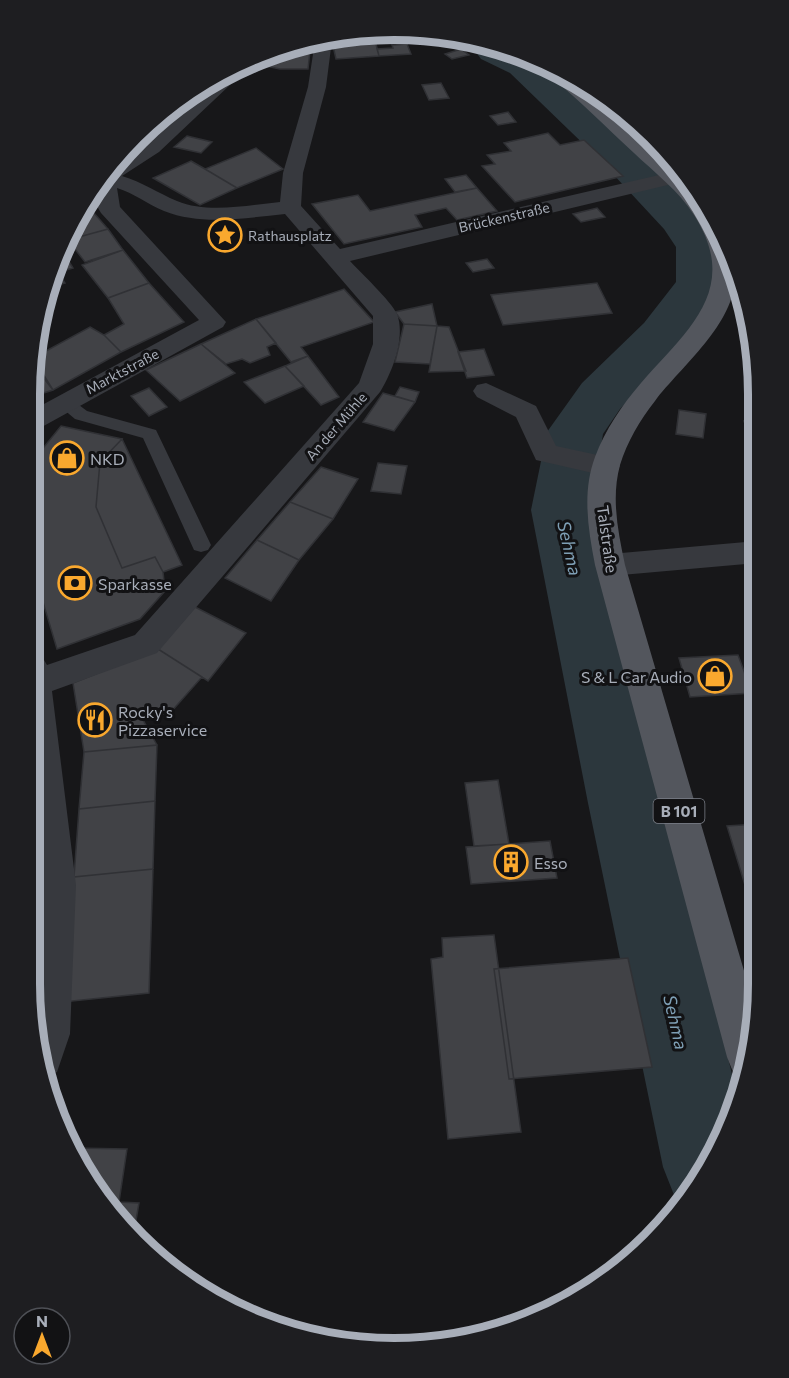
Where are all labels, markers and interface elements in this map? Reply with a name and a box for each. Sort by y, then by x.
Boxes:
street label: Brückenstraße [457,198,551,236]
place icon: Rathausplatz [207,217,243,253]
place label: Rathausplatz [248,227,332,244]
street label: Marktstraße [83,345,161,397]
street label: An der Mühle [302,389,370,463]
shop icon: NKD [49,440,85,476]
place label: NKD [90,449,125,468]
street label: Talstraße [594,504,622,574]
water label: Sehma [553,518,587,578]
bank icon: Sparkasse [57,565,93,601]
place label: Sparkasse [98,574,172,593]
shop icon: S & L Car Audio [697,658,733,694]
place label: S & L Car Audio [581,667,692,686]
restaurant icon: Rocky's Pizzaservice [77,702,113,738]
place label: Rocky's Pizzaservice [118,702,207,739]
road number: B 101 [654,799,704,823]
building icon: Esso [493,844,529,880]
place label: Esso [534,853,568,872]
water label: Sehma [659,992,693,1052]
north arrow [12,1306,72,1366]
text: N [36,1311,48,1330]

